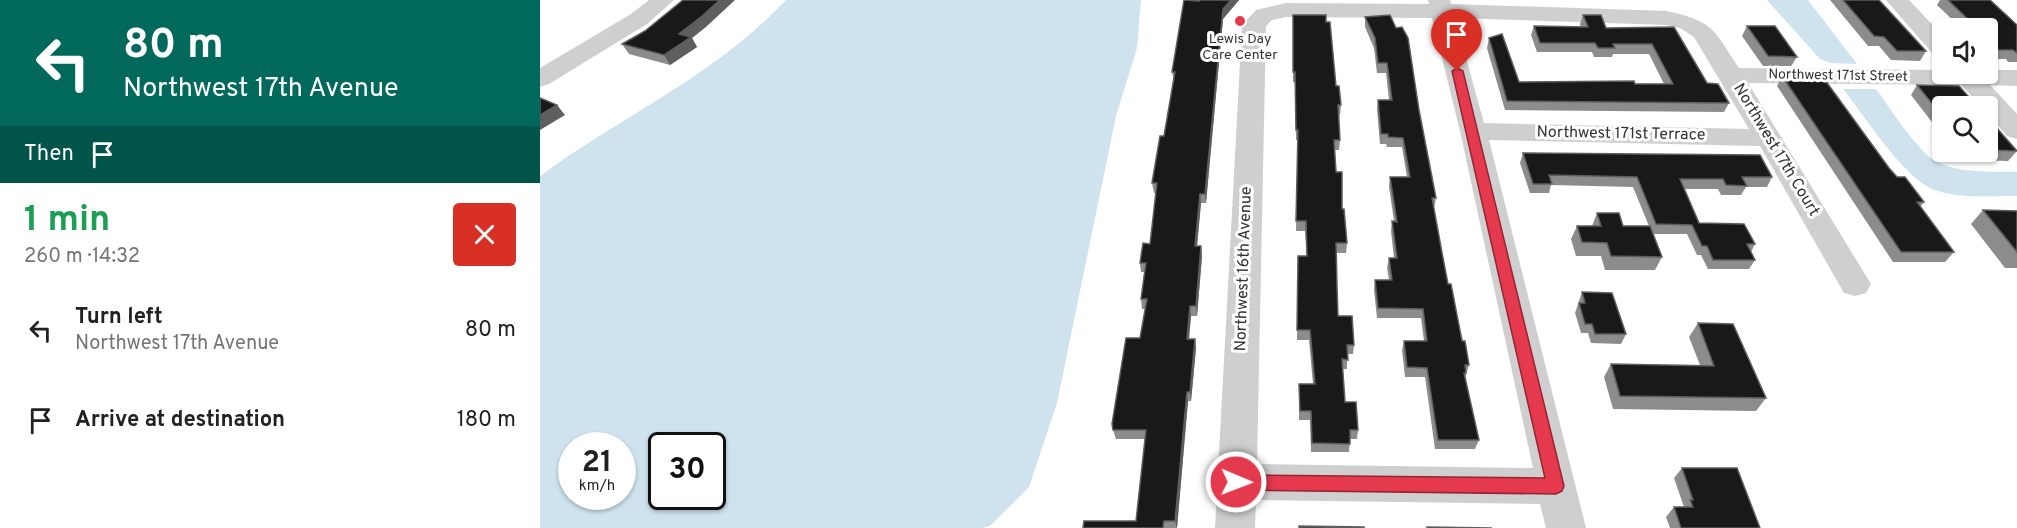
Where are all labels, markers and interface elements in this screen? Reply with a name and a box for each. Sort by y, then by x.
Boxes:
pin [1431,9,1482,71]
marker: Lewis Day Care Center [1233,14,1247,28]
icon: arrive [1440,18,1473,51]
map controls [1932,18,1998,162]
button: sound [1932,18,1998,84]
text: 80 m [123,20,224,73]
icon: left [24,24,102,102]
place label: Lewis Day Care Center [1202,31,1278,64]
street label: Northwest 171st Street [1768,66,1908,86]
text: Northwest 17th Avenue [123,72,398,106]
street label: Northwest 17th Court [1728,80,1824,220]
button: search [1932,96,1998,162]
street label: Northwest 171st Terrace [1536,123,1706,145]
icon: arrive [86,138,119,171]
text: Then [24,141,74,168]
street label: Northwest 16th Avenue [1231,186,1257,352]
text: 1 min [24,198,110,244]
button: close [453,203,516,266]
text: 260 m · 14:32 [24,244,140,270]
text: Turn left [75,304,163,331]
icon: left [24,314,57,347]
text: 80 m [465,317,516,344]
text: Northwest 17th Avenue [75,331,279,357]
icon: arrive [24,404,57,437]
text: Arrive at destination [75,407,285,434]
text: 180 m [457,407,516,434]
speed limit sign: 30 [648,432,726,510]
text: 21 [582,445,612,482]
position arrow [1204,450,1268,514]
text: km/h [579,477,615,496]

